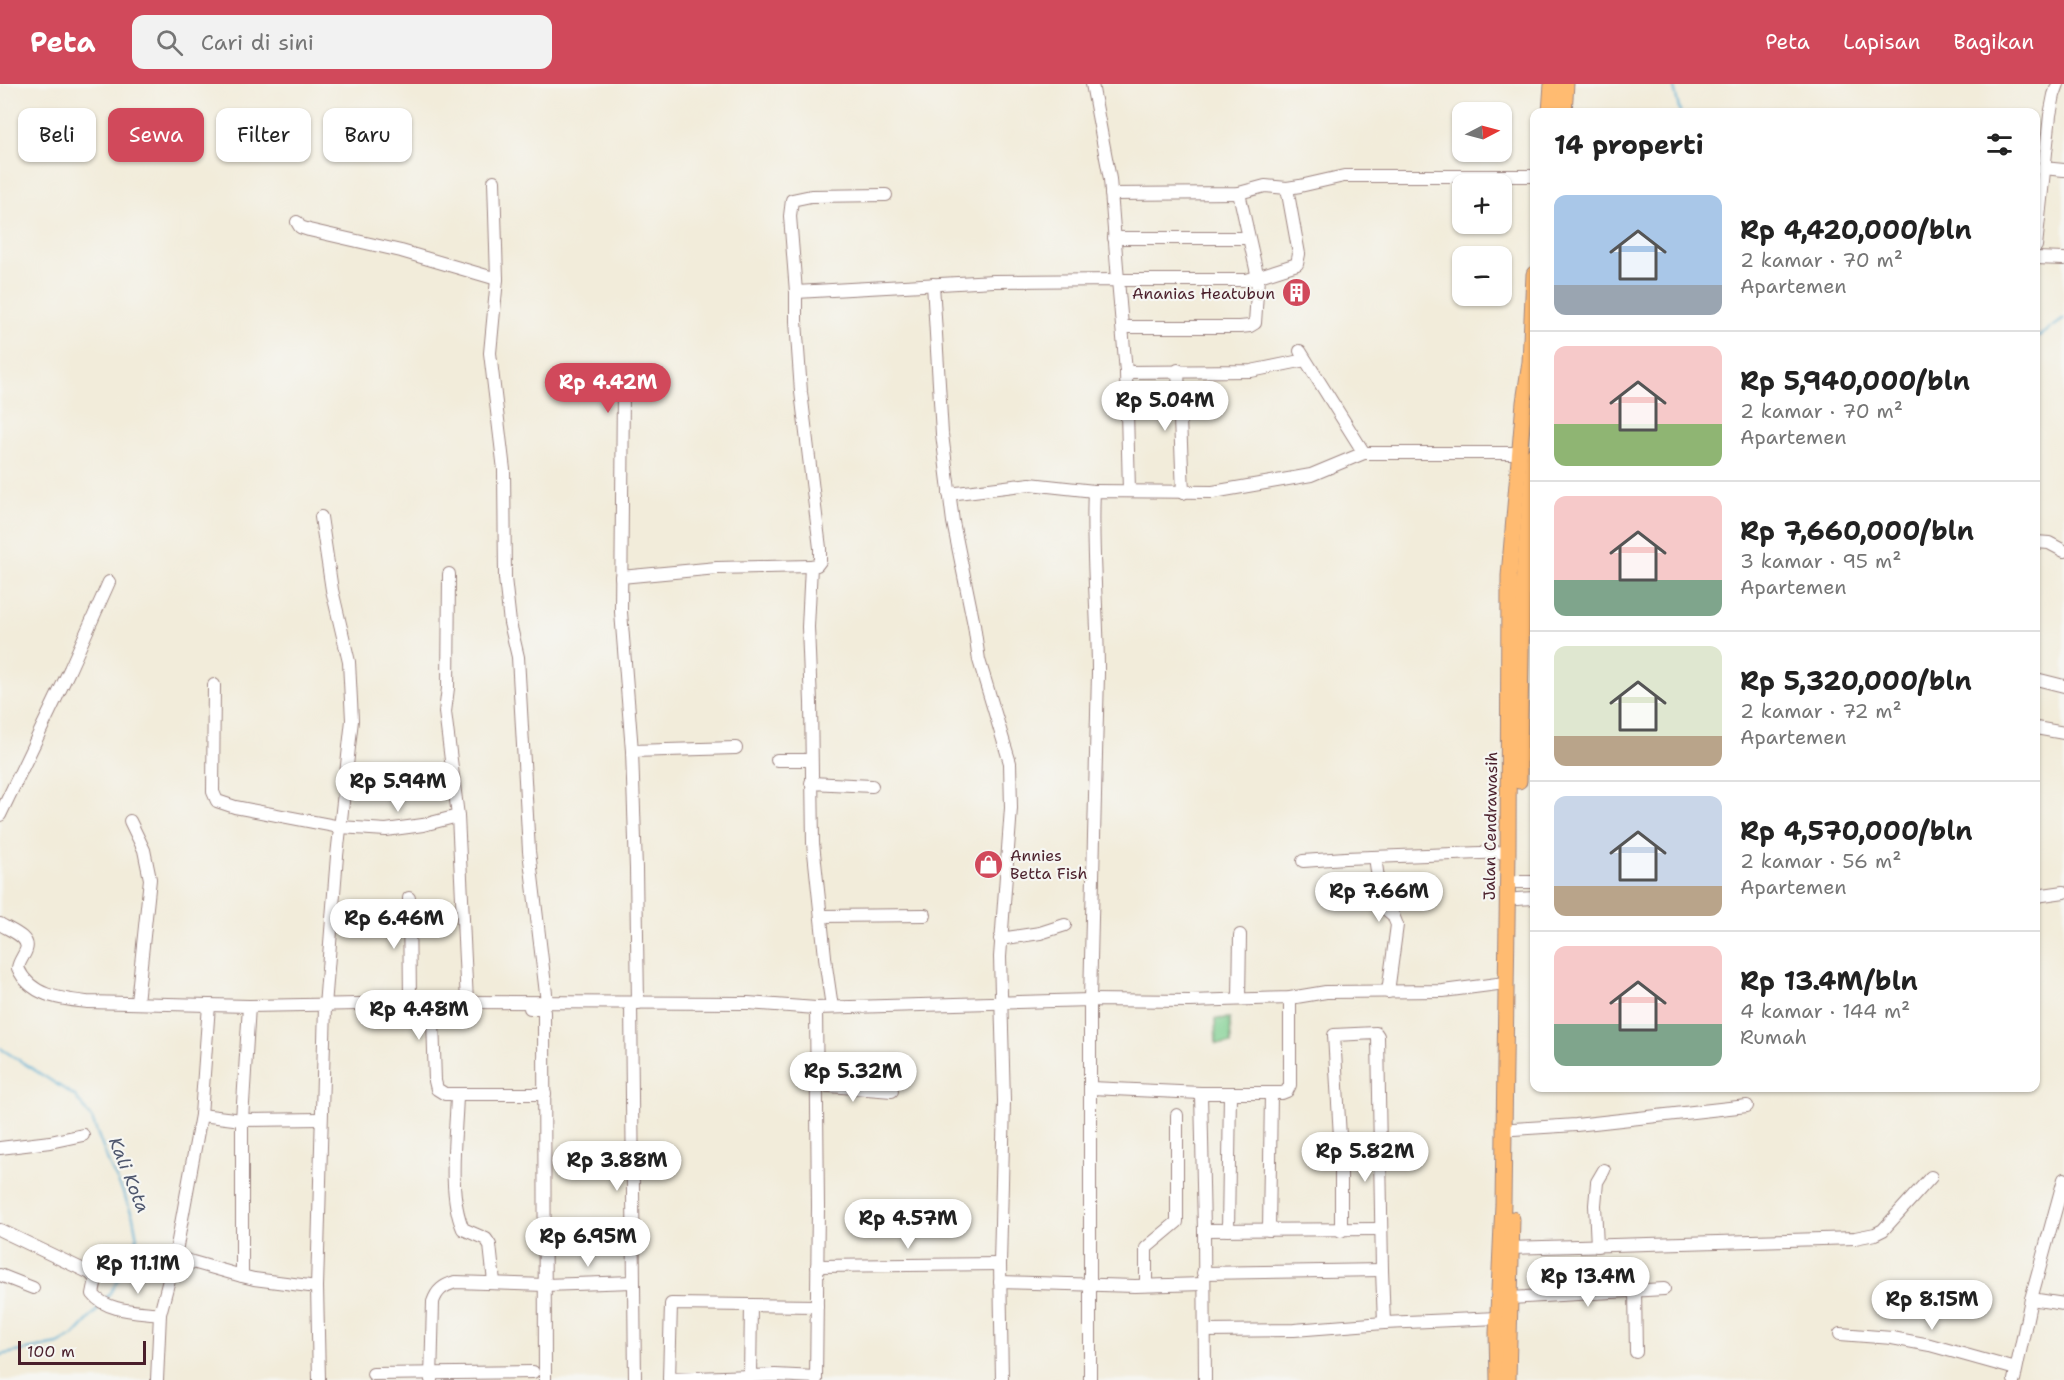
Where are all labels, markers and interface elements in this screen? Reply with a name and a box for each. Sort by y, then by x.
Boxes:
search box [132,15,552,69]
text: Peta [30,23,96,61]
icon: search [153,26,186,59]
text: Cari di sini [201,28,314,57]
text: Peta [1765,28,1810,56]
text: Lapisan [1843,28,1920,56]
text: Bagikan [1953,28,2034,56]
north arrow [1452,102,1512,162]
map controls [1452,102,1512,306]
chip: Beli [18,108,96,162]
chip: Sewa [108,108,204,162]
chip: Filter [216,108,311,162]
chip: Baru [323,108,412,162]
text: 14 properti [1554,127,1704,162]
icon: filters [1983,128,2016,161]
button: + [1452,174,1512,234]
text: Rp 4,420,000/bln [1740,212,1972,247]
icon: home [1602,219,1674,291]
button: − [1452,246,1512,306]
text: 2 kamar · 70 m² [1740,247,1903,273]
text: Apartemen [1740,273,1847,299]
building icon: Ananias Heatubun [1280,277,1312,309]
place label: Ananias Heatubun [1132,283,1275,304]
pin: Rp 4.42M [546,363,670,414]
text: Rp 5,940,000/bln [1740,363,1970,398]
text: Rp 4.42M [559,369,657,395]
icon: home [1602,370,1674,442]
pin: Rp 5.04M [1103,381,1227,432]
text: Rp 5.04M [1115,387,1215,413]
text: 2 kamar · 70 m² [1740,398,1903,424]
text: Apartemen [1740,424,1847,450]
text: Rp 7,660,000/bln [1740,513,1974,548]
icon: home [1602,520,1674,592]
text: 3 kamar · 95 m² [1740,548,1901,574]
text: Apartemen [1740,574,1847,600]
text: Rp 5,320,000/bln [1740,663,1972,698]
icon: home [1602,670,1674,742]
text: 2 kamar · 72 m² [1740,698,1902,724]
text: Apartemen [1740,724,1847,750]
street label: Jalan Cendrawasih [1479,751,1502,901]
pin: Rp 5.94M [336,762,460,813]
text: Rp 5.94M [350,768,446,794]
text: Rp 4,570,000/bln [1740,813,1973,848]
icon: home [1602,820,1674,892]
place label: Annies Betta Fish [1010,845,1088,884]
shop icon: Annies Betta Fish [973,848,1005,880]
text: 2 kamar · 56 m² [1740,848,1901,874]
pin: Rp 7.66M [1317,872,1441,923]
text: Apartemen [1740,874,1847,900]
text: Rp 7.66M [1329,878,1429,904]
pin: Rp 6.46M [332,899,456,950]
text: Rp 6.46M [344,905,444,931]
text: Rp 13.4M/bln [1740,963,1918,998]
icon: home [1602,970,1674,1042]
pin: Rp 4.48M [357,990,481,1041]
text: Rp 4.48M [369,996,469,1022]
text: 4 kamar · 144 m² [1740,998,1910,1024]
text: Rumah [1740,1024,1807,1050]
pin: Rp 5.32M [791,1052,915,1103]
text: Rp 5.32M [804,1058,902,1084]
pin: Rp 5.82M [1303,1132,1427,1183]
water label: Kali Kota [103,1134,155,1216]
text: Rp 5.82M [1316,1138,1414,1164]
pin: Rp 3.88M [555,1141,679,1192]
text: Rp 3.88M [566,1147,668,1173]
pin: Rp 4.57M [846,1199,970,1250]
text: Rp 4.57M [859,1205,957,1231]
pin: Rp 6.95M [526,1217,650,1268]
text: Rp 6.95M [539,1223,637,1249]
pin: Rp 11.1M [76,1244,200,1295]
text: Rp 11.1M [96,1250,180,1276]
pin: Rp 13.4M [1526,1257,1650,1308]
text: Rp 13.4M [1541,1263,1635,1289]
pin: Rp 8.15M [1870,1280,1994,1331]
text: Rp 8.15M [1886,1286,1978,1312]
scale bar [18,1338,146,1366]
text: 100 m [27,1341,75,1362]

